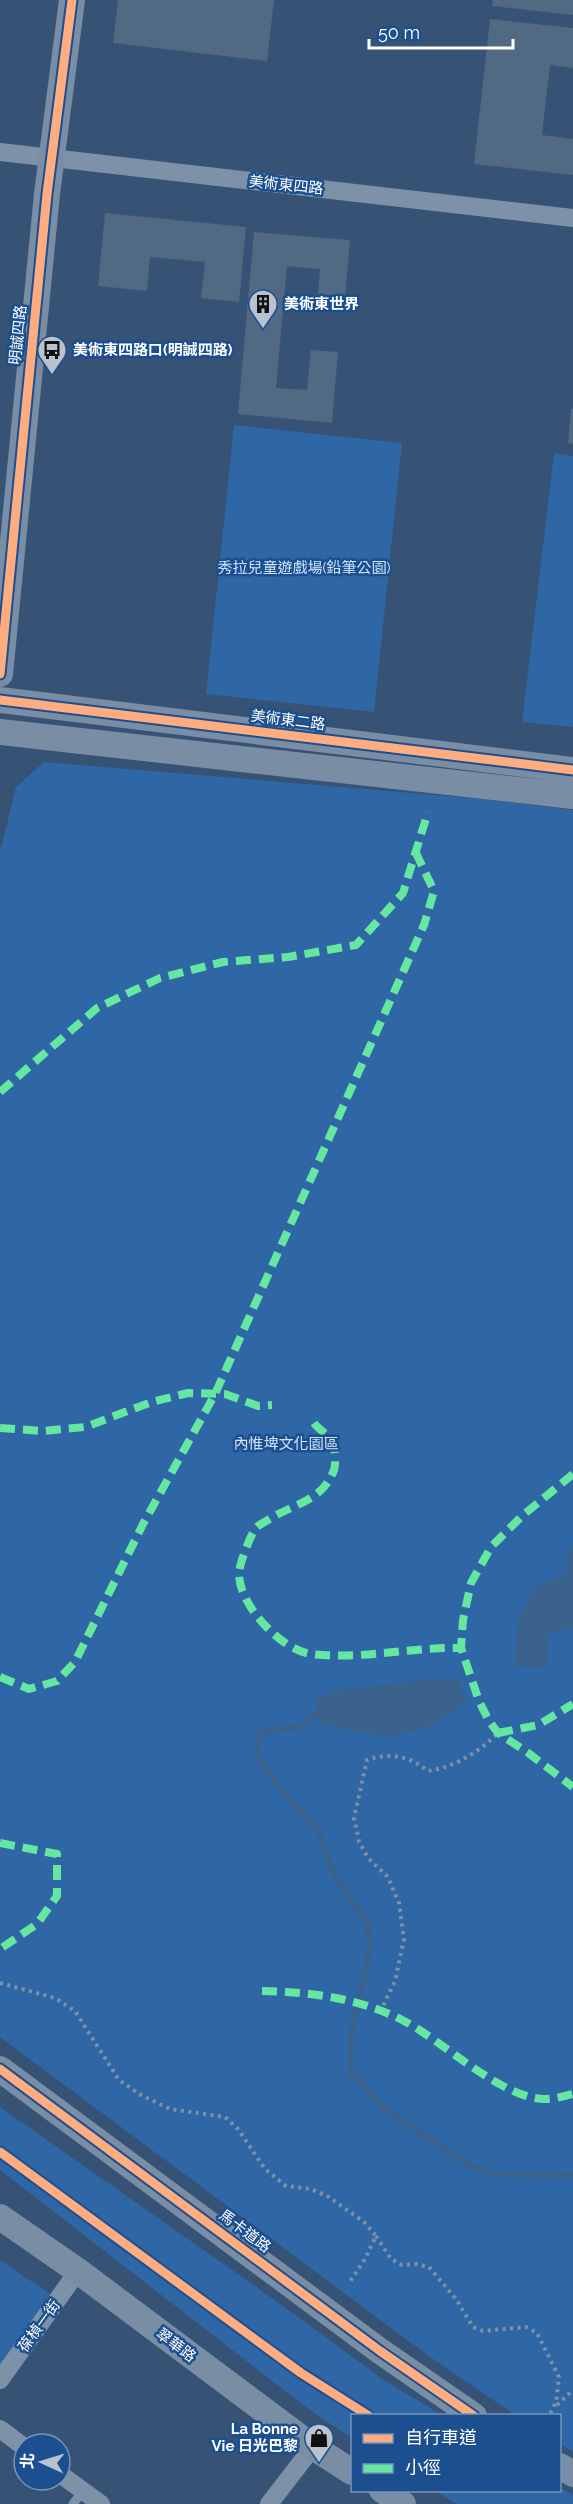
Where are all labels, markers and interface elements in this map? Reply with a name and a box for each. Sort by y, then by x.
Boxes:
scale bar [369,12,513,50]
text: 50 m [378,22,420,43]
street label: 美術東四路 [248,172,324,198]
building icon: 美術東世界 [247,288,279,330]
place label: 美術東世界 [284,295,359,313]
street label: 明誠四路 [6,304,30,366]
bus stop icon: 美術東四路口(明誠四路) [36,334,68,376]
place label: 美術東四路口(明誠四路) [73,341,233,359]
park label: 秀拉兒童遊戲場(鉛筆公園) [217,559,391,577]
street label: 美術東二路 [250,706,326,734]
park label: 內惟埤文化園區 [233,1435,339,1453]
street label: 馬卡道路 [216,2206,274,2256]
street label: 葆楨一街 [14,2296,64,2356]
street label: 翠華路 [153,2324,199,2366]
legend [351,2414,561,2492]
place label: La Bonne Vie 日光巴黎 [211,2420,298,2455]
shop icon: La Bonne Vie 日光巴黎 [303,2422,335,2464]
text: 自行車道 [405,2427,477,2448]
north arrow [12,2432,72,2492]
text: 北 [17,2452,38,2470]
text: 小徑 [405,2457,441,2478]

